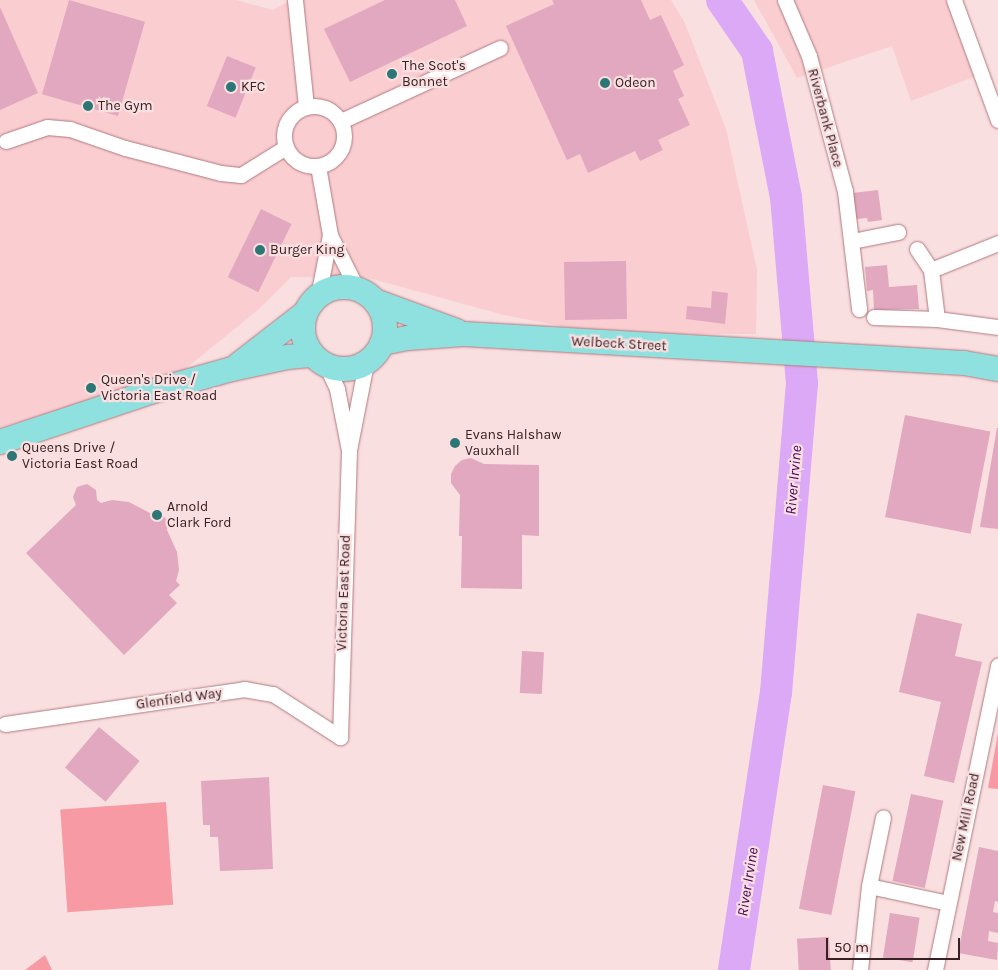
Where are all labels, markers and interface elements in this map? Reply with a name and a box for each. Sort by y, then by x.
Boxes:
place label: The Scot's Bonnet [402,58,466,90]
street label: Riverbank Place [804,67,846,169]
marker: The Scot's Bonnet [386,68,398,80]
place label: Odeon [615,75,656,91]
marker: Odeon [599,77,611,89]
place label: KFC [241,79,265,95]
marker: KFC [225,81,237,93]
place label: The Gym [98,98,153,114]
marker: The Gym [82,100,94,112]
place label: Burger King [270,242,345,258]
marker: Burger King [254,244,266,256]
street label: Welbeck Street [571,333,667,355]
place label: Queen's Drive / Victoria East Road [101,372,217,404]
marker: Queen's Drive / Victoria East Road [85,382,97,394]
place label: Evans Halshaw Vauxhall [465,427,561,460]
marker: Evans Halshaw Vauxhall [449,437,461,449]
place label: Queens Drive / Victoria East Road [22,440,138,472]
water label: River Irvine [782,445,806,515]
marker: Queens Drive / Victoria East Road [6,450,18,462]
place label: Arnold Clark Ford [167,499,231,532]
marker: Arnold Clark Ford [151,509,163,521]
street label: Victoria East Road [334,535,354,651]
street label: Glenfield Way [135,685,223,713]
street label: New Mill Road [948,771,984,863]
water label: River Irvine [734,846,762,918]
scale bar [828,928,962,960]
text: 50 m [834,938,869,956]

